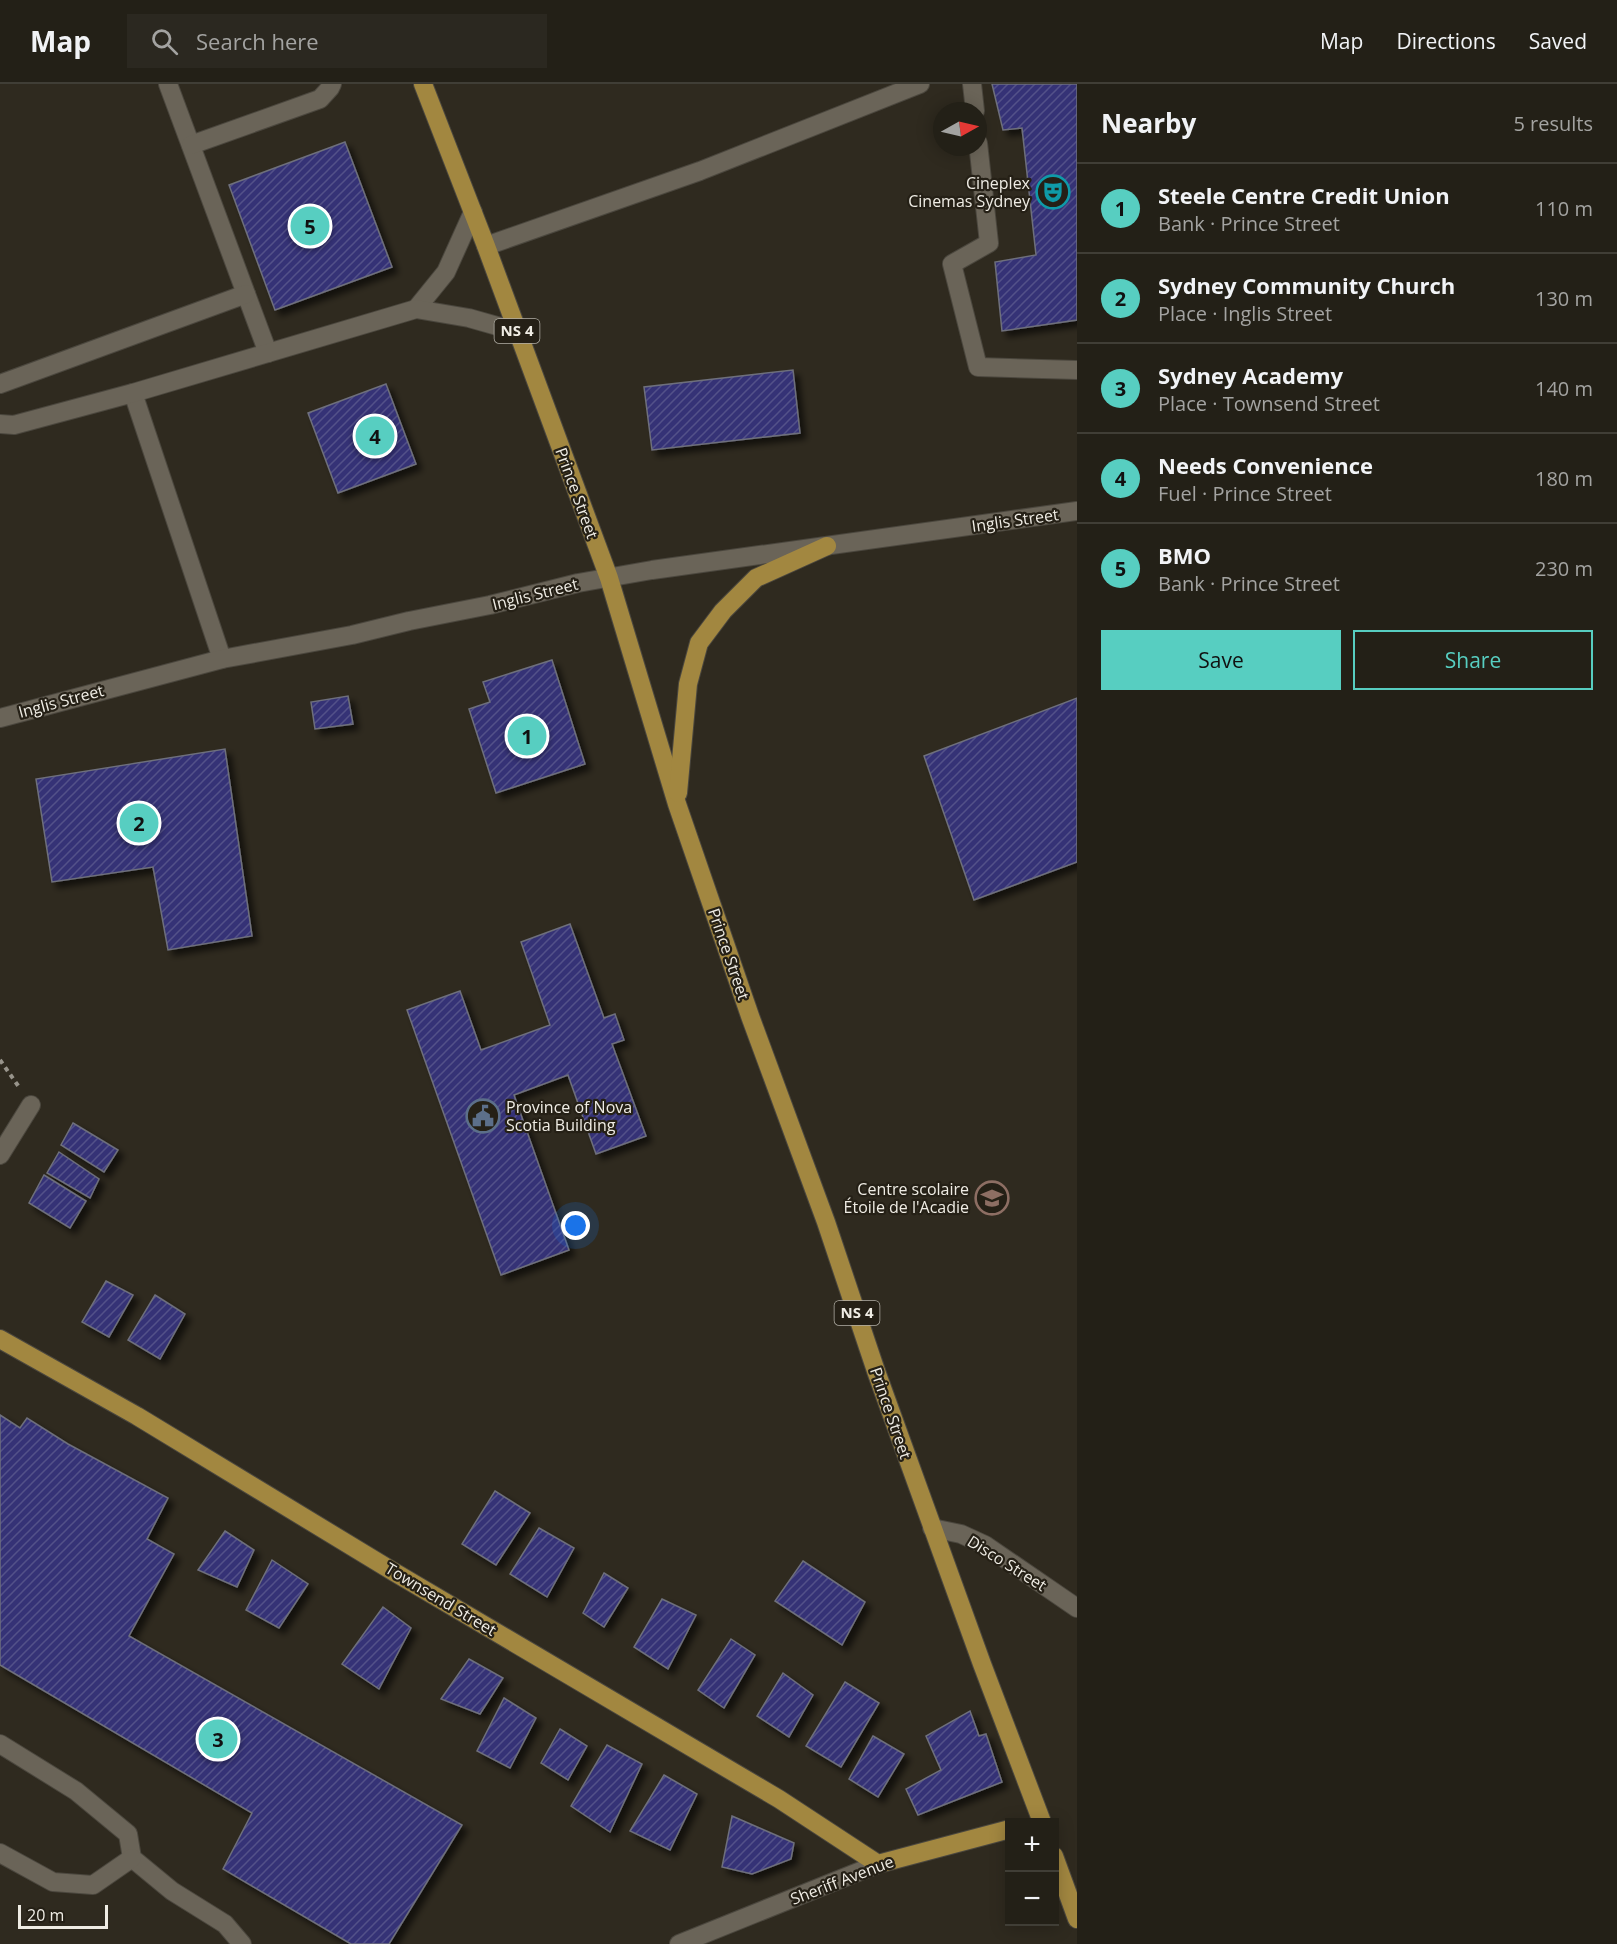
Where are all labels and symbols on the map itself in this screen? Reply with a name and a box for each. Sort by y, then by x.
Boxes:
north arrow [933,102,987,156]
place label: Cineplex Cinemas Sydney [908,172,1031,212]
theatre icon: Cineplex Cinemas Sydney [1035,174,1071,210]
pin: 5 [290,204,330,248]
road number: NS 4 [494,319,540,343]
pin: 4 [356,414,394,458]
street label: Prince Street [550,444,604,542]
street label: Inglis Street [970,503,1060,537]
street label: Inglis Street [490,573,580,615]
street label: Inglis Street [16,679,106,723]
pin: 1 [508,714,546,758]
pin: 2 [120,800,158,846]
street label: Prince Street [703,905,755,1003]
place label: Province of Nova Scotia Building [506,1096,632,1136]
public building icon: Province of Nova Scotia Building [465,1098,501,1134]
place label: Centre scolaire Étoile de l'Acadie [844,1178,969,1218]
school or university icon: Centre scolaire Étoile de l'Acadie [974,1180,1010,1216]
your location [561,1211,590,1240]
road number: NS 4 [834,1301,880,1325]
street label: Prince Street [865,1364,917,1462]
street label: Disco Street [963,1530,1051,1596]
street label: Townsend Street [381,1557,501,1641]
pin: 3 [198,1716,238,1762]
street label: Sheriff Avenue [787,1850,897,1910]
scale bar [18,1902,108,1930]

